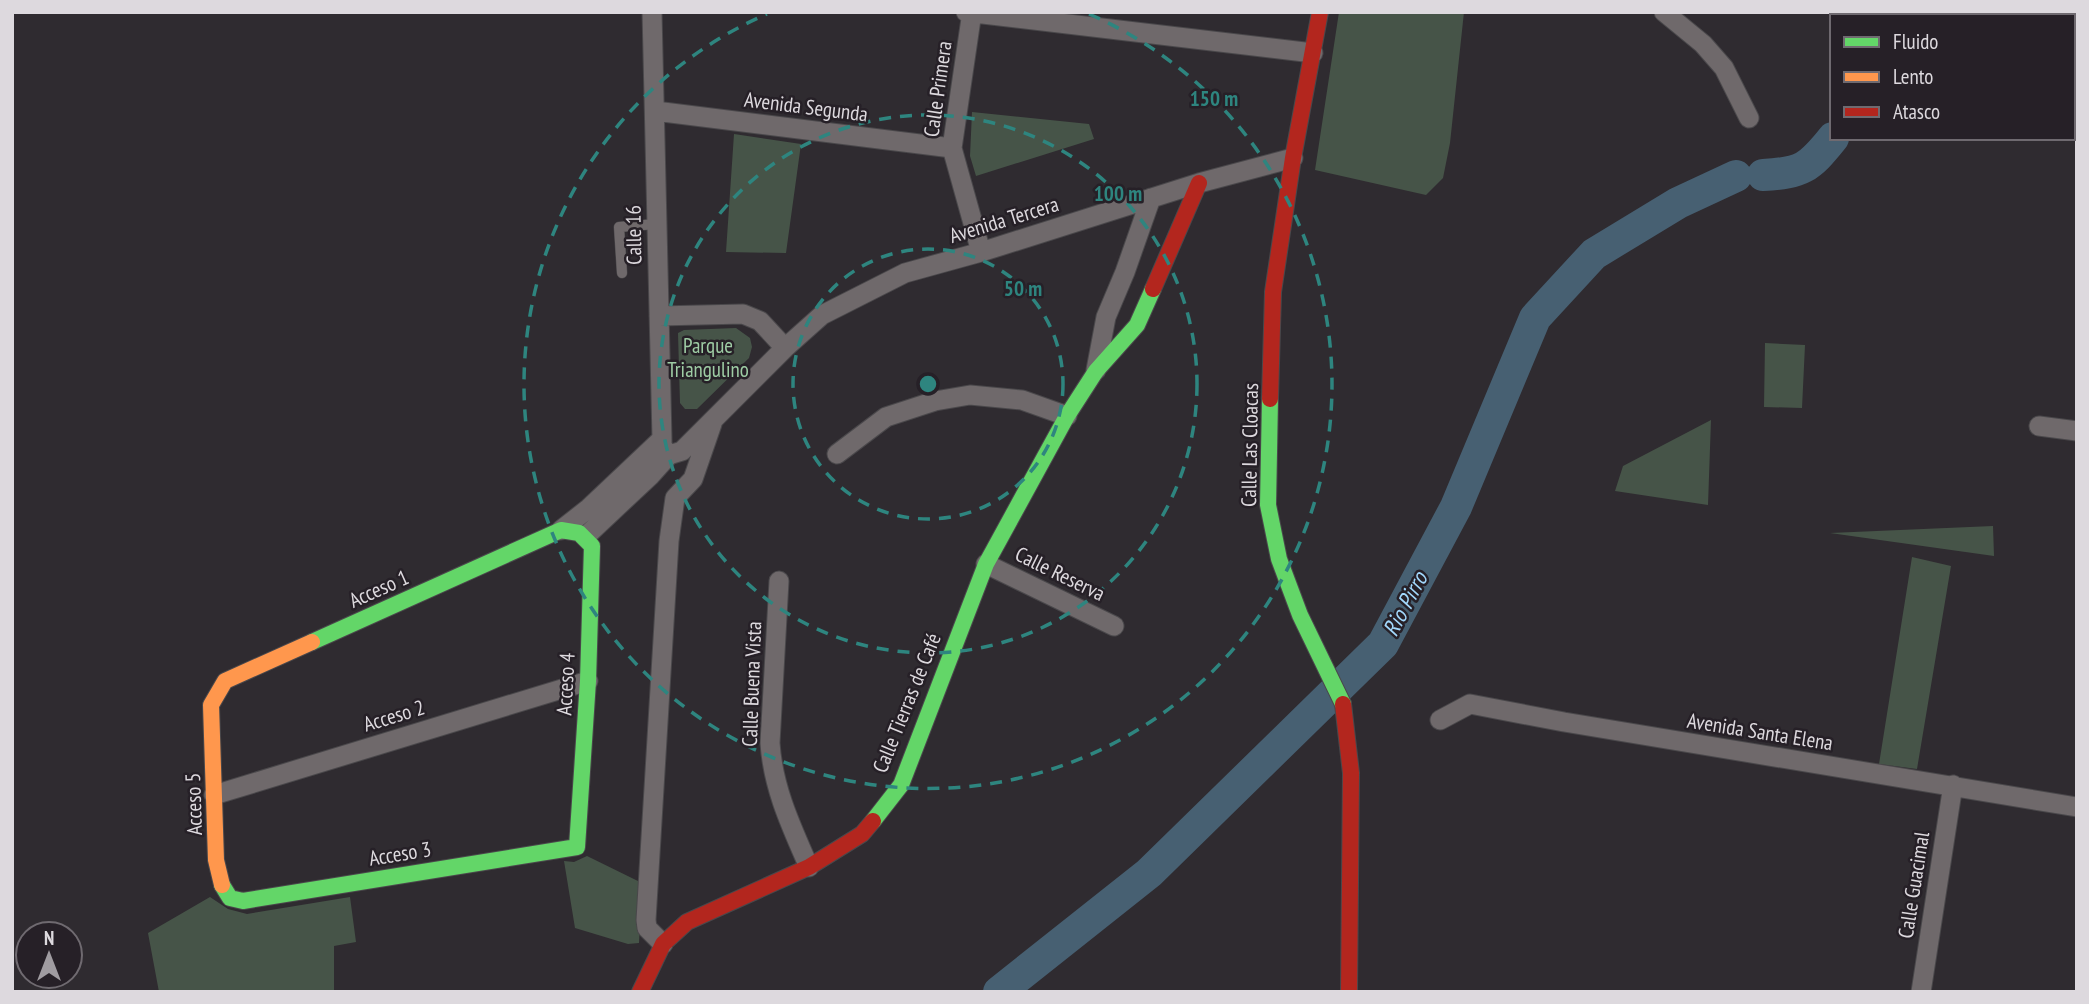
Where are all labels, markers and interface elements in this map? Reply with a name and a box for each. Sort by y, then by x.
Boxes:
legend [1830,14,2075,140]
text: Fluido [1893,28,1938,55]
street label: Calle Primera [917,39,958,139]
text: Lento [1893,63,1933,90]
text: 150 m [1190,85,1238,112]
street label: Avenida Segunda [743,86,869,127]
text: Atasco [1893,98,1940,125]
text: 100 m [1094,180,1142,207]
street label: Avenida Tercera [946,190,1062,249]
street label: Calle 16 [619,205,648,265]
text: 50 m [1004,275,1042,302]
park label: Parque Triangulino [667,332,749,383]
centre of rings [916,372,940,396]
street label: Calle Las Cloacas [1235,383,1264,507]
street label: Calle Reserva [1011,540,1110,607]
street label: Acceso 1 [345,563,413,614]
water label: Rio Pirro [1376,565,1434,641]
street label: Calle Buena Vista [736,621,767,747]
street label: Calle Tierras de Café [866,629,947,777]
street label: Acceso 4 [550,651,581,716]
street label: Acceso 2 [360,693,428,738]
street label: Avenida Santa Elena [1685,707,1835,756]
street label: Acceso 5 [179,772,208,836]
street label: Calle Guacimal [1892,830,1935,940]
street label: Acceso 3 [367,835,433,872]
north arrow [14,920,84,990]
text: N [44,926,54,950]

